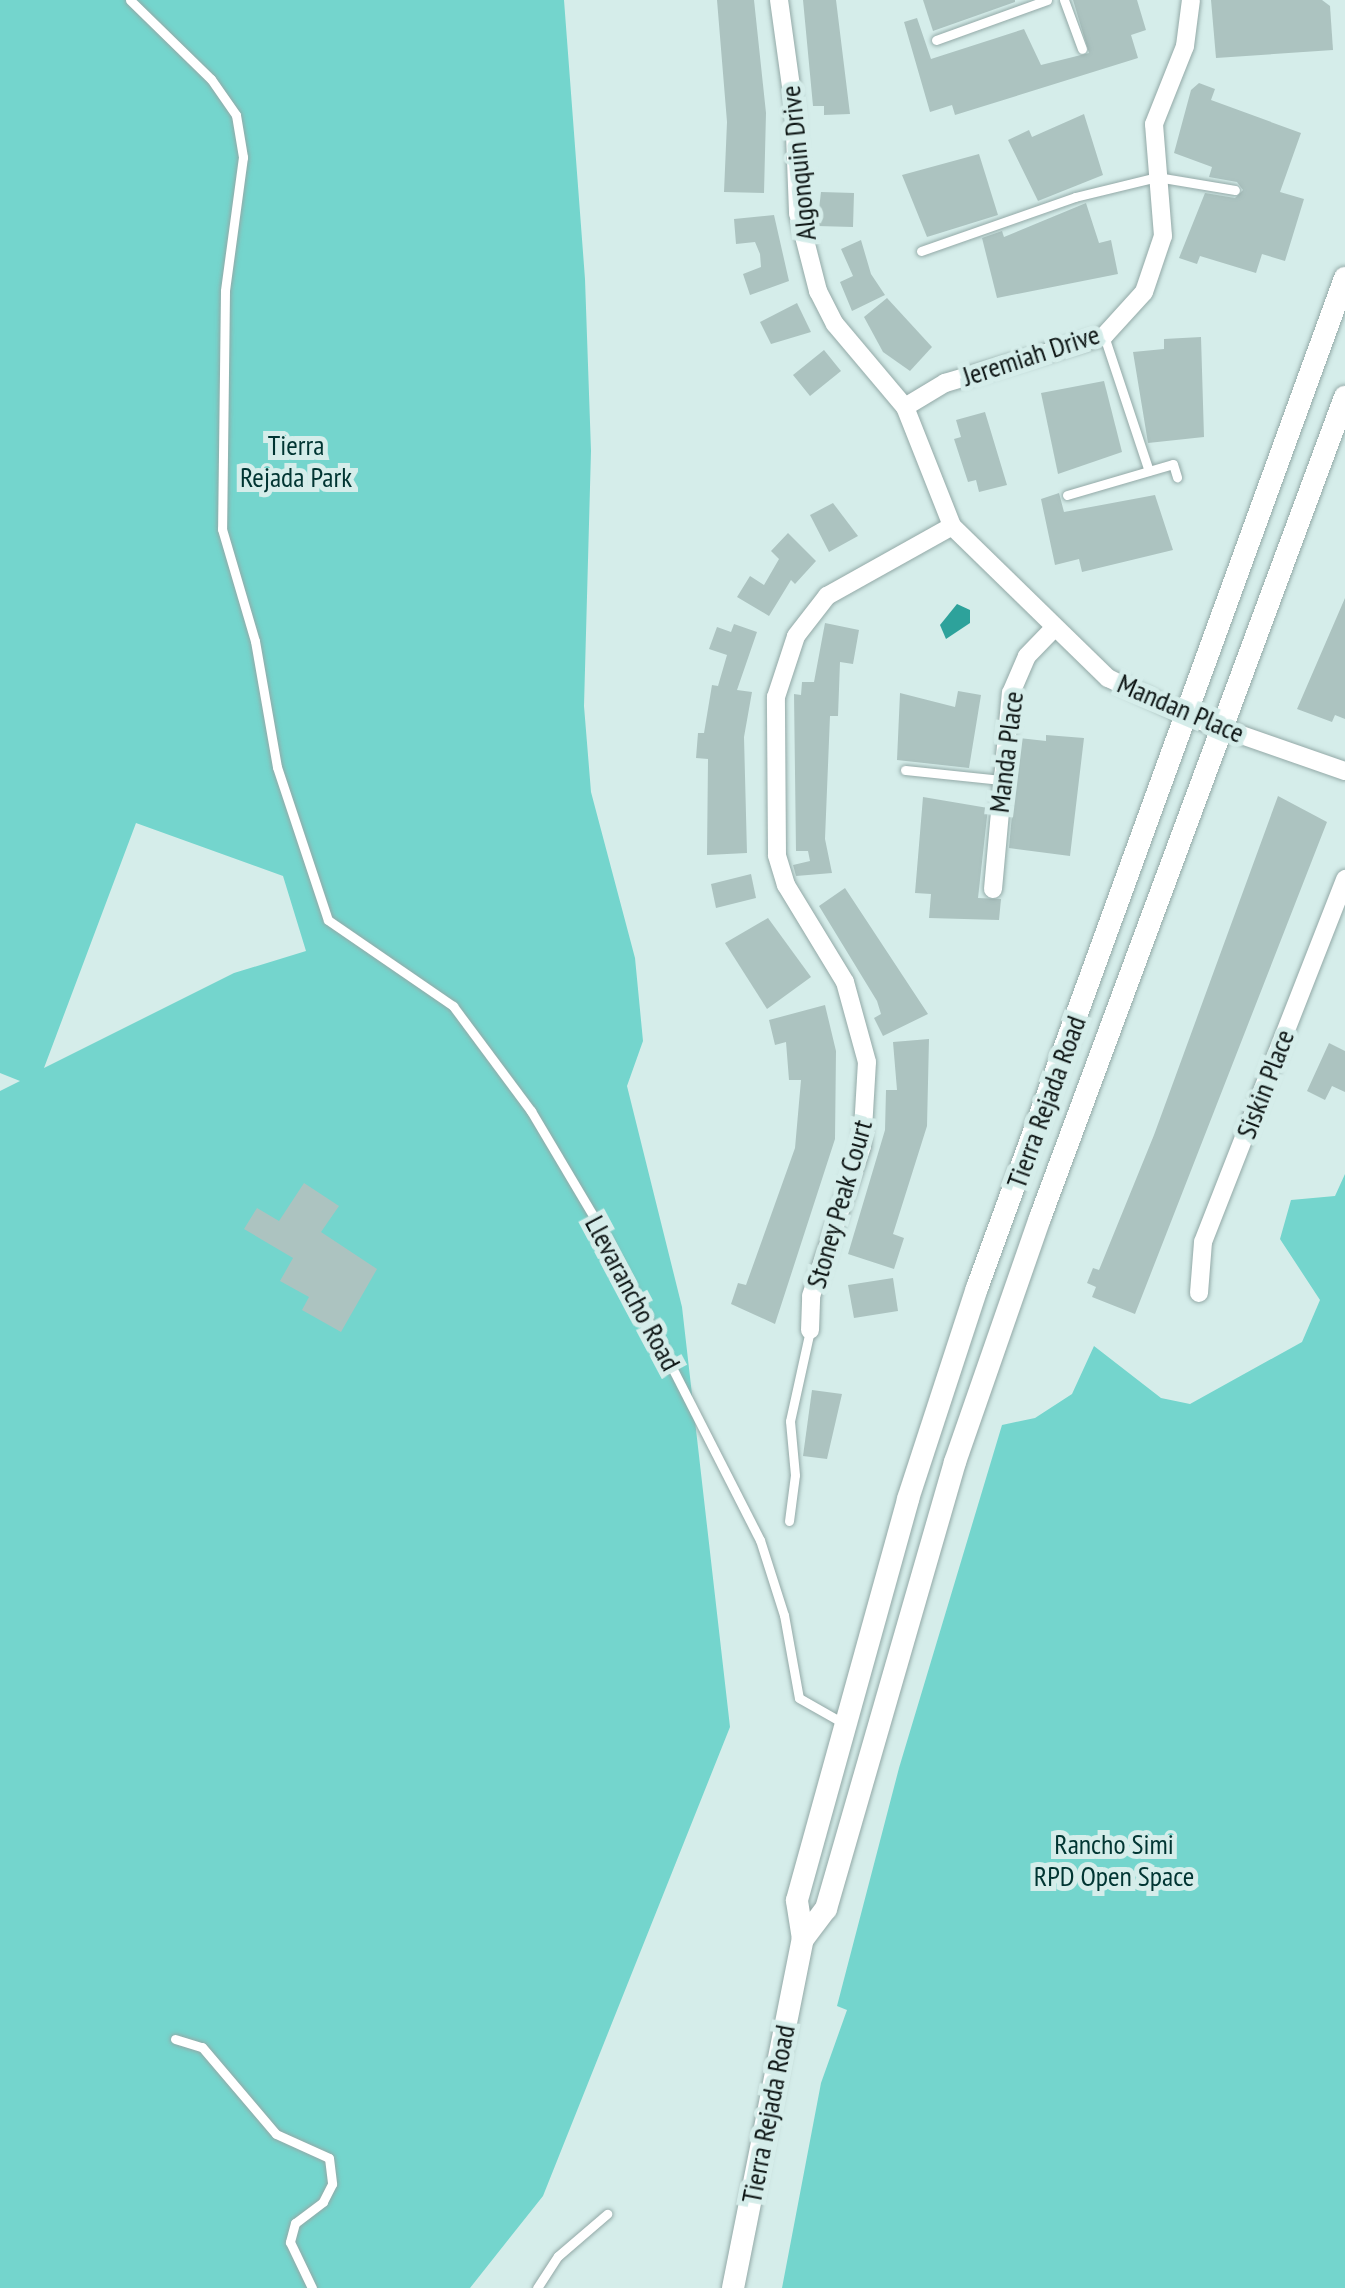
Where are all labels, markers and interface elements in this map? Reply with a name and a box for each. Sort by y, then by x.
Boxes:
street label: Algonquin Drive [773,84,823,242]
street label: Jeremiah Drive [958,317,1104,393]
park label: Tierra Rejada Park [240,428,352,494]
street label: Mandan Place [1113,666,1249,750]
street label: Manda Place [982,689,1030,815]
street label: Tierra Rejada Road [999,1011,1093,1193]
street label: Siskin Place [1229,1025,1301,1143]
street label: Stoney Peak Court [799,1115,879,1293]
street label: Llevarancho Road [578,1210,688,1376]
park label: Rancho Simi RPD Open Space [1034,1827,1194,1893]
street label: Tierra Rejada Road [734,2022,802,2206]

